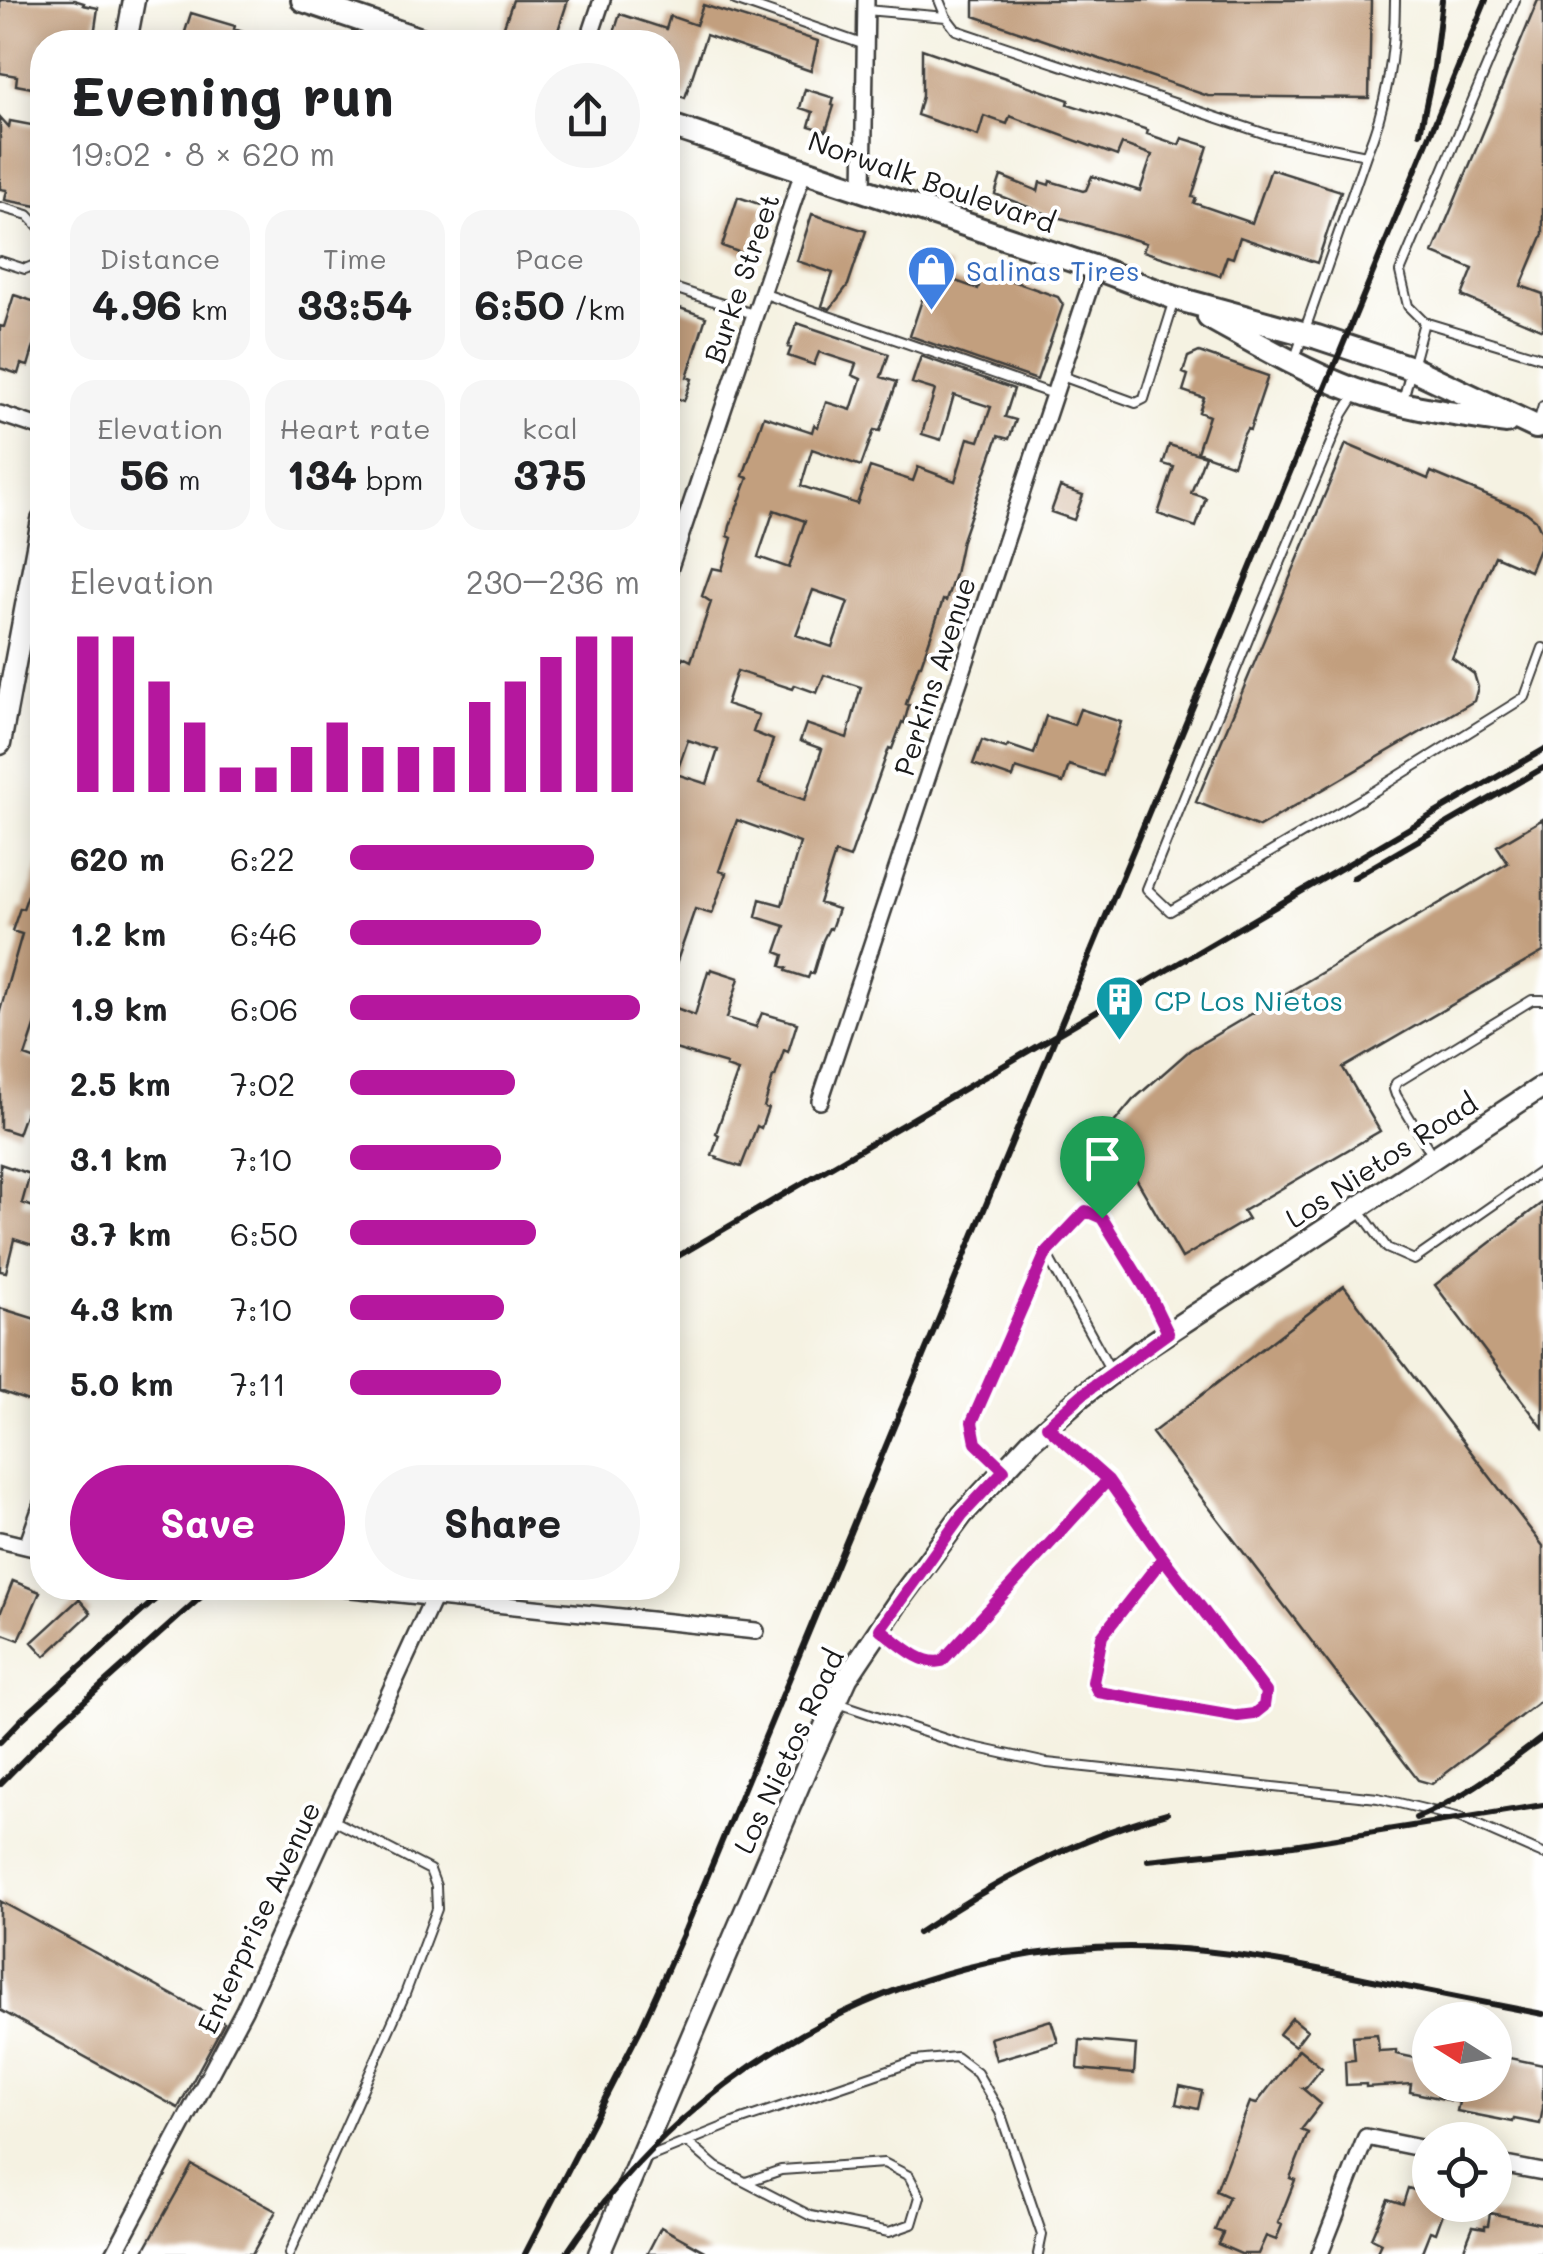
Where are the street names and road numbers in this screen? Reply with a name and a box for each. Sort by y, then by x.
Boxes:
street label: Norwalk Boulevard [804,122,1060,240]
street label: Burke Street [695,188,787,368]
street label: Perkins Avenue [885,572,983,780]
street label: Los Nietos Road [1278,1085,1484,1235]
street label: Los Nietos Road [725,1643,851,1859]
street label: Enterprise Avenue [188,1795,328,2039]

